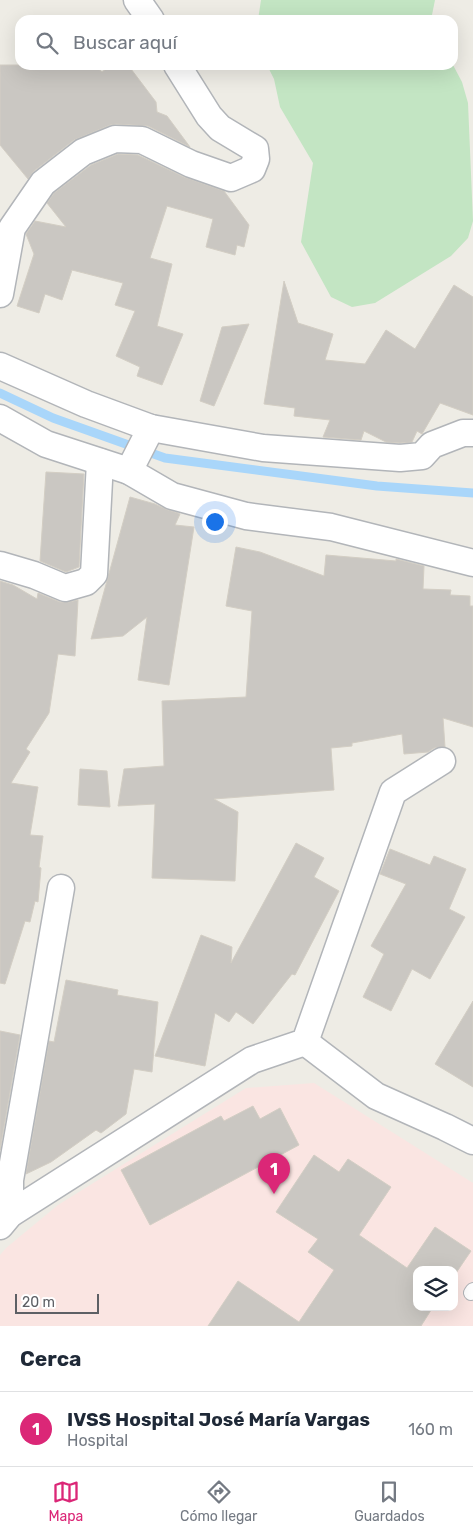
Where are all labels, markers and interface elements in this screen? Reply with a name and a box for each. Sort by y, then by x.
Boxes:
search box [15,15,458,70]
icon: search [33,29,61,57]
text: Buscar aquí [73,31,177,54]
your location [202,509,228,535]
pin: 1 [258,1153,290,1194]
map controls [413,1266,458,1311]
button: layers [413,1266,458,1311]
scale bar [15,1291,99,1314]
text: 20 m [22,1294,55,1311]
text: Cerca [20,1346,81,1371]
text: IVSS Hospital José María Vargas [67,1408,370,1431]
text: 1 [32,1420,40,1439]
text: 160 m [408,1420,453,1439]
text: Hospital [67,1431,128,1450]
tab: Mapa [48,1478,83,1525]
tab: Cómo llegar [180,1478,257,1525]
tab: Guardados [354,1478,425,1525]

